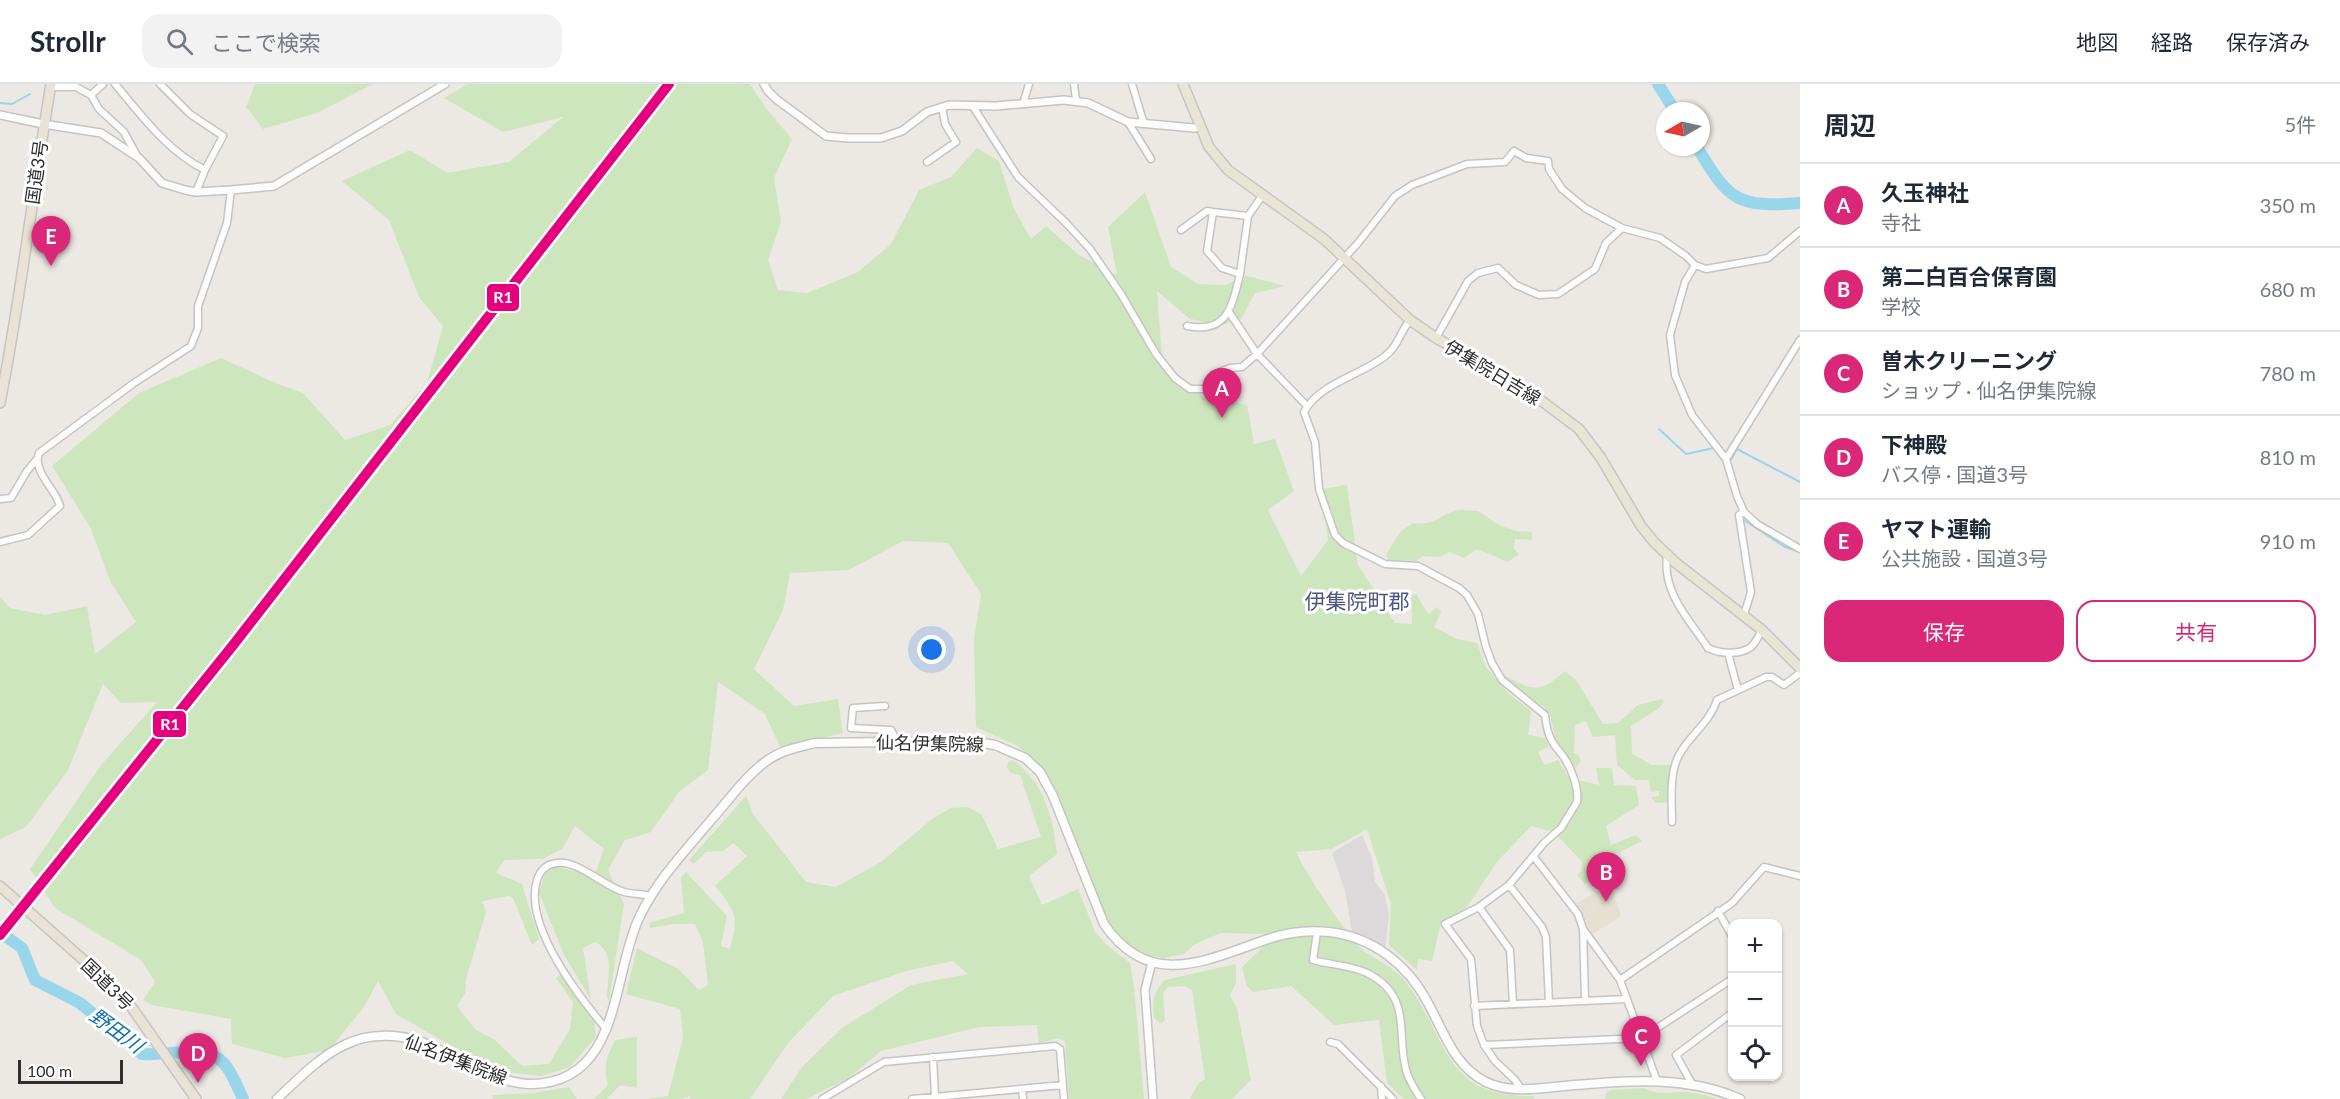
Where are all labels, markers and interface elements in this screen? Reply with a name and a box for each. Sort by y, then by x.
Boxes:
search box [142,14,562,68]
text: Strollr [30,24,106,58]
icon: search [163,25,196,58]
text: ここで検索 [211,29,321,56]
text: 地図 [2076,29,2118,54]
text: 経路 [2151,29,2193,54]
text: 保存済み [2226,29,2310,54]
north arrow [1656,102,1710,156]
text: 周辺 [1824,109,1876,141]
text: 5件 [2284,112,2316,136]
street label: 国道3号 [21,139,51,205]
text: 久玉神社 [1881,179,1969,206]
text: A [1837,193,1850,217]
text: 350 m [2260,193,2316,217]
text: 寺社 [1881,210,1921,234]
pin: E [32,216,70,266]
text: 第二白百合保育園 [1881,263,2057,290]
text: B [1837,277,1850,301]
text: 680 m [2260,277,2316,301]
line badge: R1 [486,283,520,312]
text: R1 [493,287,513,306]
text: 学校 [1881,294,1921,318]
street label: 伊集院日吉線 [1441,335,1545,409]
text: 曽木クリーニング [1881,347,2057,374]
text: C [1837,361,1850,385]
text: 780 m [2260,361,2316,385]
pin: A [1202,368,1242,418]
text: ショップ · 仙名伊集院線 [1881,378,2096,402]
text: 下神殿 [1881,431,1947,458]
text: D [1836,445,1851,469]
text: 810 m [2260,445,2316,469]
text: バス停 · 国道3号 [1881,462,2028,486]
text: ヤマト運輸 [1881,515,1991,542]
text: E [1838,529,1849,553]
text: 910 m [2260,529,2316,553]
text: 公共施設 · 国道3号 [1881,546,2048,570]
district label: 伊集院町郡 [1305,588,1410,613]
button: 保存 [1824,600,2064,662]
button: 共有 [2076,600,2316,662]
your location [917,635,946,664]
line badge: R1 [152,710,187,738]
text: R1 [160,714,180,733]
street label: 仙名伊集院線 [876,731,984,755]
pin: B [1586,852,1626,902]
map controls [1728,919,1782,1081]
button: + [1728,919,1782,973]
street label: 国道3号 [77,954,139,1014]
button: − [1728,973,1782,1027]
water label: 野田川 [86,1003,150,1059]
pin: C [1622,1016,1660,1066]
button: locate [1728,1027,1782,1081]
street label: 仙名伊集院線 [402,1029,510,1089]
pin: D [178,1034,218,1083]
scale bar [18,1057,123,1084]
text: 100 m [27,1061,72,1080]

